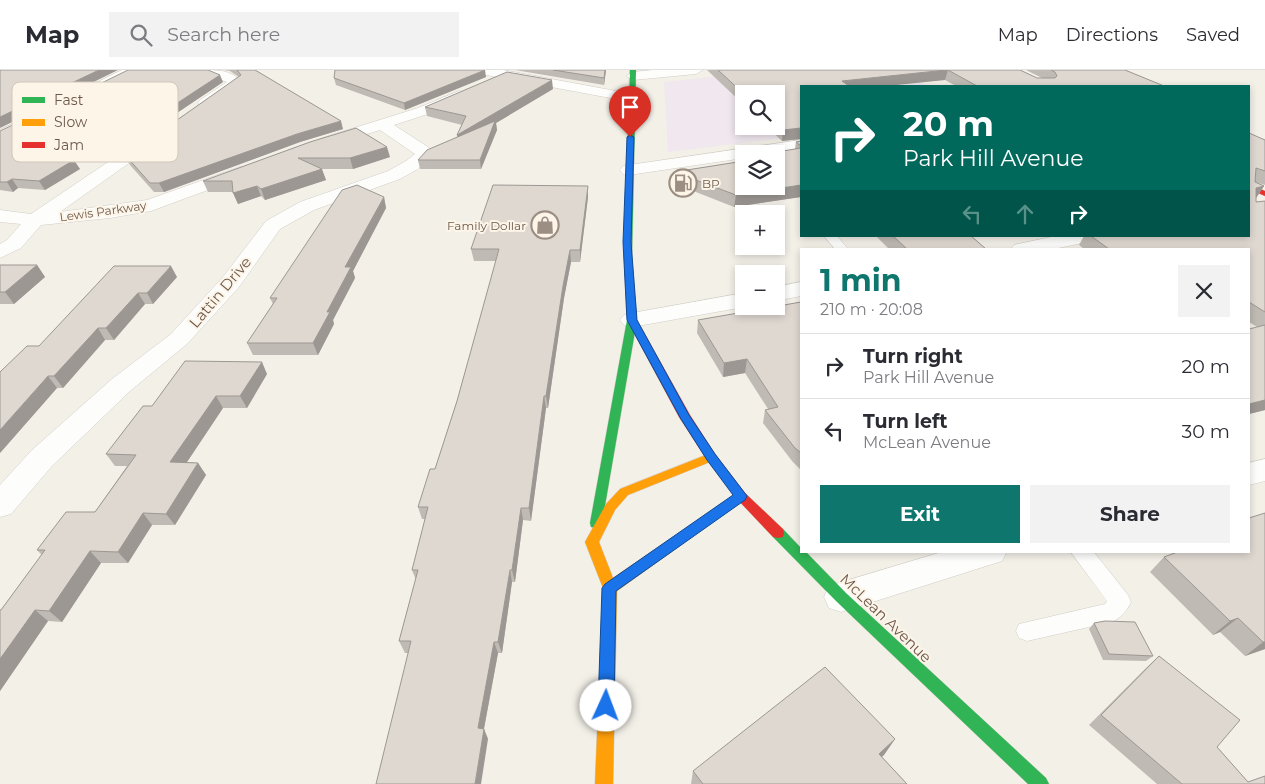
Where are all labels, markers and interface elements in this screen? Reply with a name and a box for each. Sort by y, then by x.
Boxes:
search box [109,12,459,57]
text: Map [25,20,79,49]
icon: search [127,21,155,49]
text: Search here [167,23,280,46]
text: Map [998,24,1038,46]
text: Directions [1066,24,1158,46]
text: Saved [1186,24,1240,46]
legend [12,82,178,162]
map controls [735,85,785,315]
button: search [735,85,785,135]
pin [609,86,651,137]
text: Fast [54,91,84,109]
icon: arrive [616,93,644,121]
text: 20 m [903,102,994,145]
icon: right [820,105,885,170]
text: Slow [54,113,88,131]
text: Jam [53,136,84,154]
button: layers [735,145,785,195]
text: Park Hill Avenue [903,145,1083,172]
fuel station icon: BP [668,168,698,198]
place label: BP [702,176,720,191]
street label: Lewis Parkway [59,197,148,225]
icon: left [958,200,986,228]
icon: ahead [1011,200,1039,228]
icon: right [1064,200,1092,228]
button: + [735,205,785,255]
shop icon: Family Dollar [530,210,560,240]
place label: Family Dollar [447,218,526,233]
street label: Lattin Drive [185,253,255,331]
text: 1 min [820,262,901,299]
button: − [735,265,785,315]
button: close [1178,265,1230,317]
text: 210 m · 20:08 [820,300,923,319]
text: Turn right [863,345,963,368]
icon: right [820,352,848,380]
text: 20 m [1182,355,1230,378]
text: Park Hill Avenue [863,368,994,387]
text: Turn left [863,410,948,433]
icon: left [820,417,848,445]
text: 30 m [1182,420,1230,443]
text: McLean Avenue [863,433,991,452]
button: Exit [820,485,1020,543]
button: Share [1030,485,1230,543]
street label: McLean Avenue [836,570,936,666]
position arrow [579,679,631,731]

